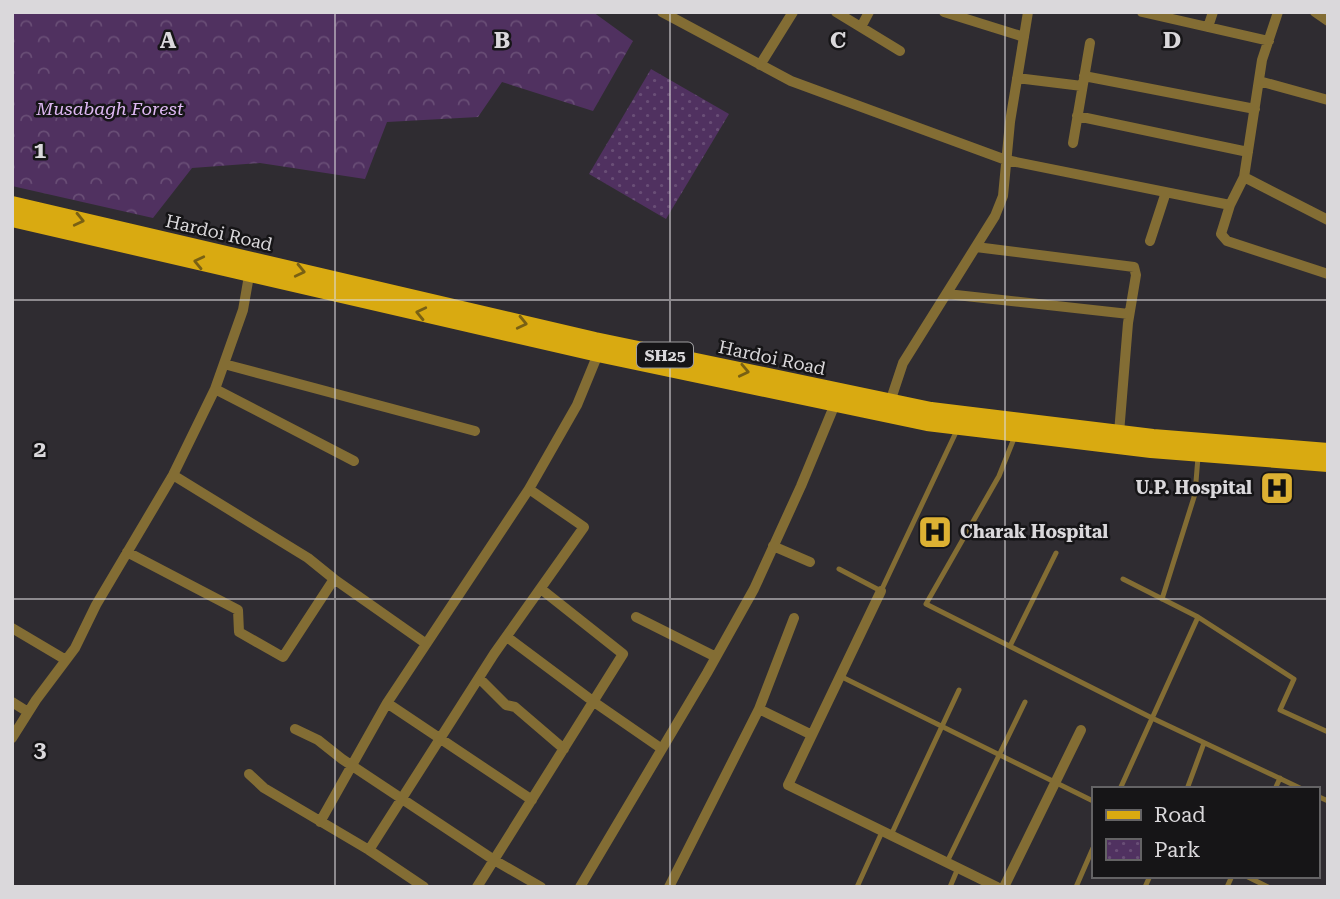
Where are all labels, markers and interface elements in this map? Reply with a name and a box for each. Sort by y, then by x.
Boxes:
text: A [160,27,177,54]
text: B [494,27,510,54]
text: C [830,27,846,54]
text: D [1163,27,1181,54]
park label: Musabagh Forest [35,98,184,119]
text: 1 [34,137,47,164]
street label: Hardoi Road [164,210,275,255]
one-way arrow [73,212,85,226]
one-way arrow [193,256,205,270]
one-way arrow [294,263,306,277]
one-way arrow [415,307,427,321]
one-way arrow [516,314,528,329]
street label: Hardoi Road [717,336,828,379]
road number: SH25 [637,342,693,368]
one-way arrow [738,363,750,378]
text: 2 [34,436,46,463]
hospital icon: U.P. Hospital [1258,469,1296,507]
place label: U.P. Hospital [1136,477,1252,498]
hospital icon: Charak Hospital [916,513,954,551]
place label: Charak Hospital [960,521,1108,542]
text: 3 [34,736,47,763]
legend [1092,787,1319,878]
text: Road [1154,803,1206,827]
text: Park [1154,838,1200,862]

